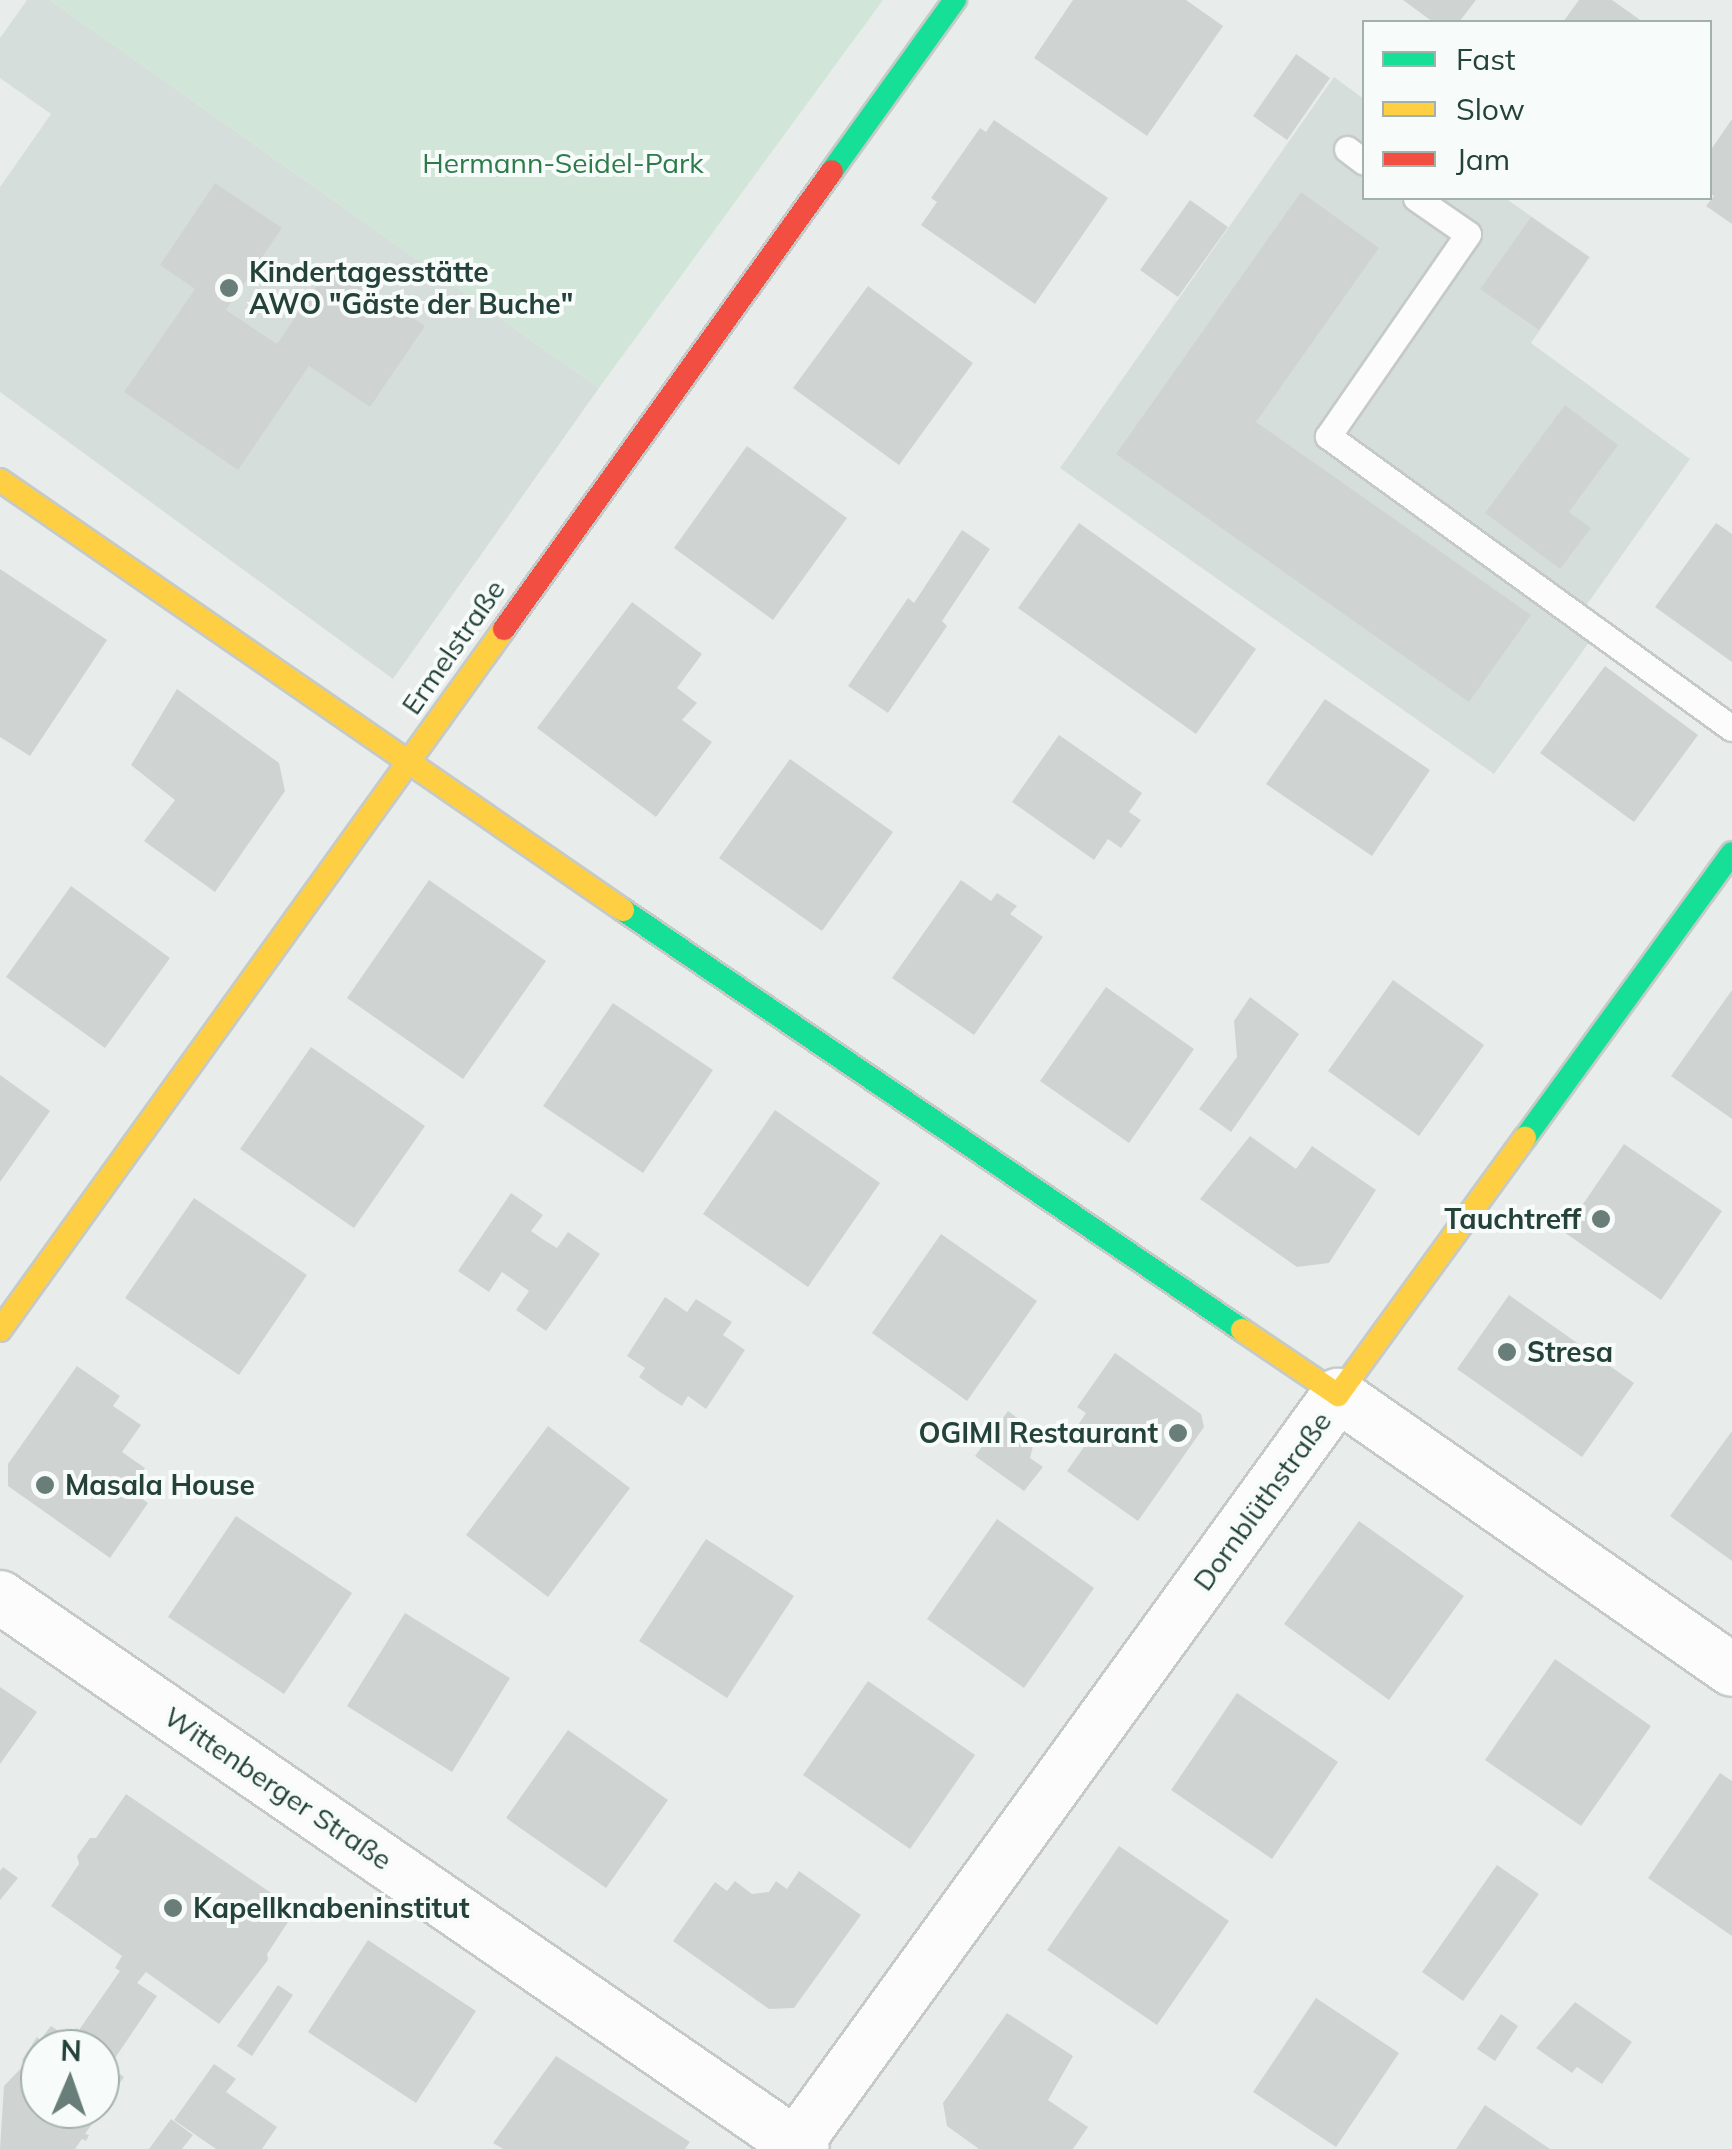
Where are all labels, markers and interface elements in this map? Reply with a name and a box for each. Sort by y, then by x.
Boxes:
legend [1362,20,1712,200]
text: Fast [1456,40,1516,78]
text: Slow [1456,90,1525,128]
text: Jam [1456,140,1510,178]
park label: Hermann-Seidel-Park [422,146,704,180]
place label: Kindertagesstätte AWO "Gäste der Buche" [249,255,573,321]
marker: Kindertagesstätte AWO "Gäste der Buche" [218,277,240,299]
street label: Ermelstraße [394,573,512,721]
place label: Tauchtreff [1444,1202,1581,1236]
marker: Tauchtreff [1590,1208,1612,1230]
place label: Stresa [1527,1335,1613,1369]
marker: Stresa [1496,1341,1518,1363]
street label: Dornblüthstraße [1186,1405,1338,1597]
place label: OGIMI Restaurant [918,1416,1158,1450]
marker: OGIMI Restaurant [1167,1422,1189,1444]
place label: Masala House [65,1468,255,1502]
marker: Masala House [34,1474,56,1496]
street label: Wittenberger Straße [158,1699,398,1877]
place label: Kapellknabeninstitut [193,1891,470,1925]
marker: Kapellknabeninstitut [162,1897,184,1919]
north arrow [20,2029,120,2129]
text: N [60,2033,82,2068]

